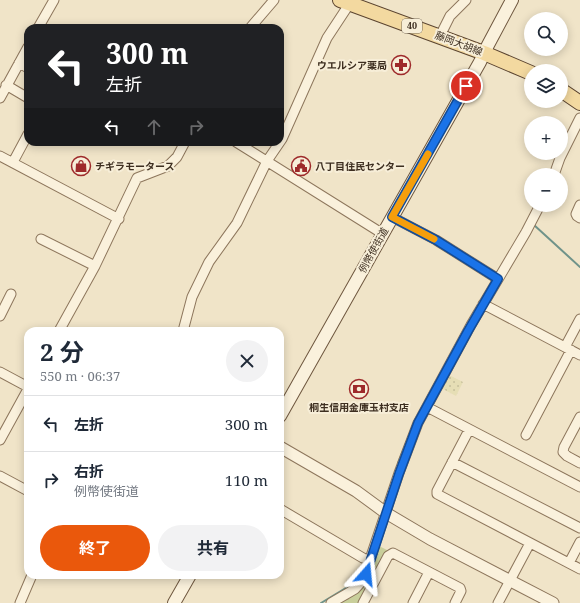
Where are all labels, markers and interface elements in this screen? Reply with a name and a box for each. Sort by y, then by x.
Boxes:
map controls [524,12,568,212]
button: search [524,12,568,56]
road number: 40 [402,19,422,33]
street label: 藤岡大胡線 [433,28,485,58]
text: 300 m [106,34,188,72]
icon: left [40,40,92,92]
pharmacy icon: ウエルシア薬局 [390,54,412,76]
place label: ウエルシア薬局 [317,58,387,72]
button: layers [524,64,568,108]
pin [449,69,483,103]
text: 左折 [106,72,142,96]
icon: arrive [455,75,477,97]
icon: left [101,116,123,138]
icon: ahead [143,116,165,138]
icon: right [185,116,207,138]
button: + [524,116,568,160]
shop icon: チギラモータース [70,155,92,177]
public building icon: 八丁目住民センター [290,155,312,177]
place label: チギラモータース [95,159,175,173]
place label: 八丁目住民センター [315,159,405,173]
button: − [524,168,568,212]
street label: 例幣使街道 [354,225,391,276]
text: 2 分 [40,335,84,368]
button: close [226,340,268,382]
text: 550 m · 06:37 [40,367,120,385]
bank icon: 桐生信用金庫玉村支店 [348,378,370,400]
place label: 桐生信用金庫玉村支店 [309,400,409,414]
icon: left [40,413,62,435]
text: 左折 [74,414,104,434]
text: 300 m [225,414,268,434]
text: 右折 [74,461,104,481]
icon: right [40,469,62,491]
text: 110 m [225,470,268,490]
text: 例幣使街道 [74,482,139,500]
button: 終了 [40,525,150,571]
button: 共有 [158,525,268,571]
position arrow [345,553,387,595]

